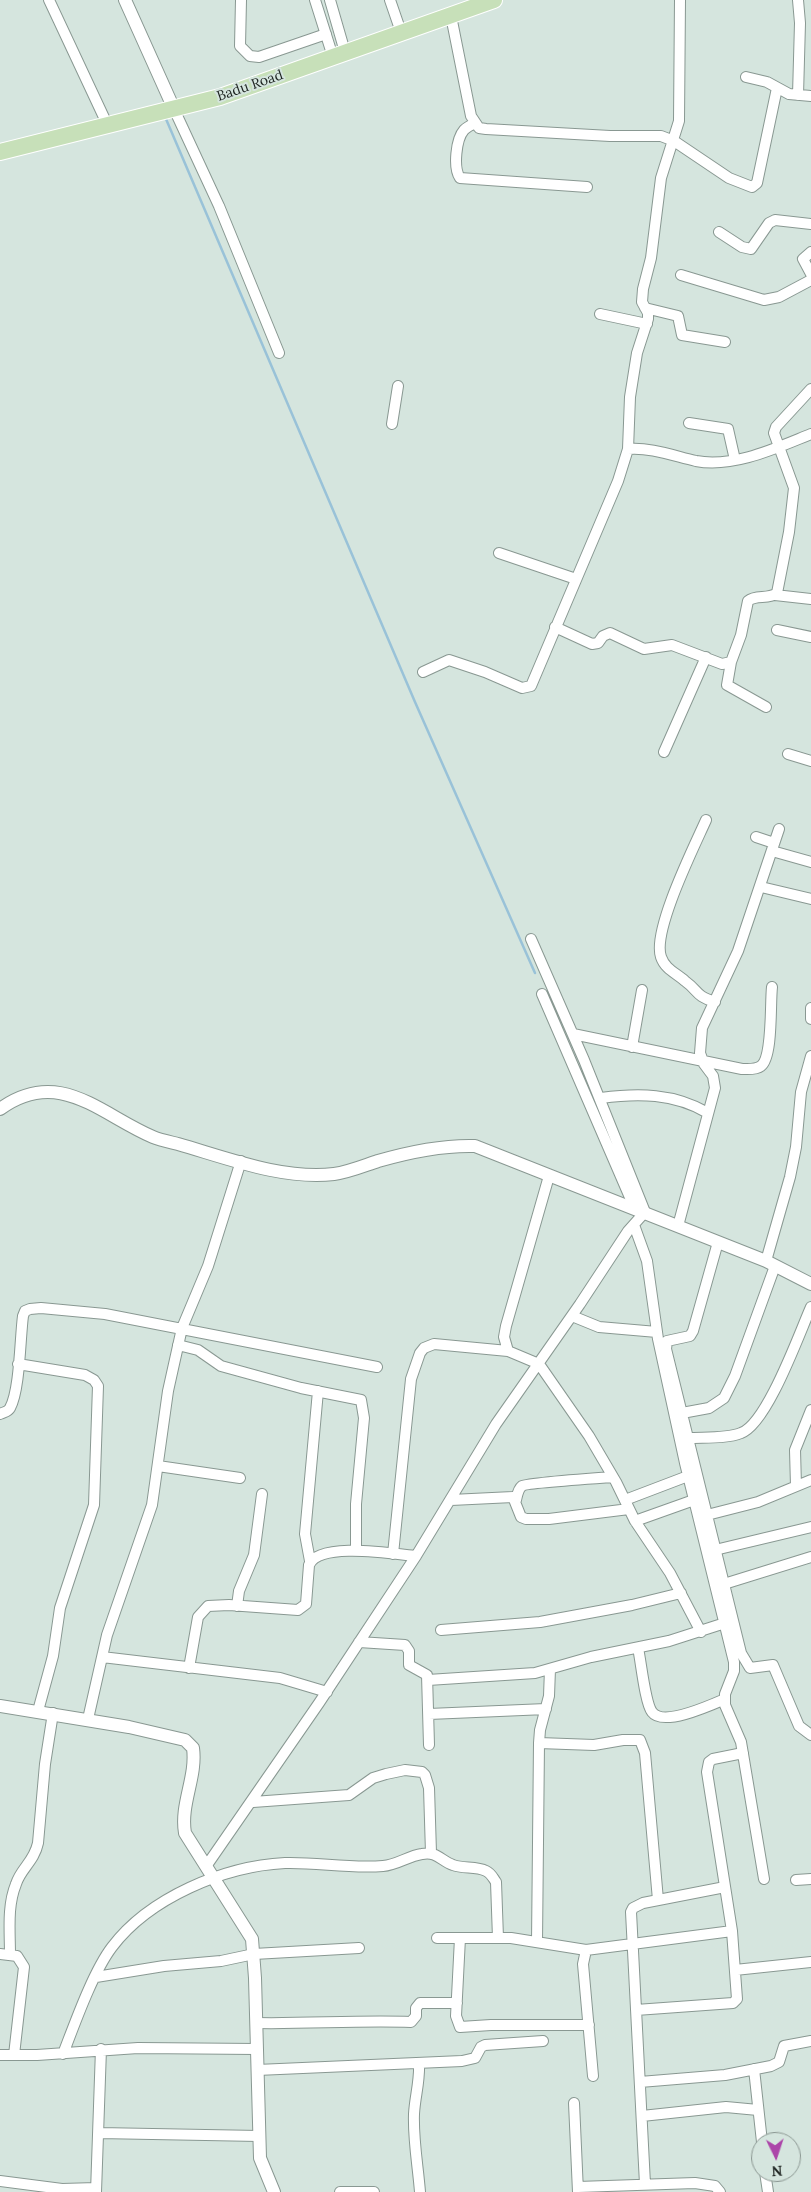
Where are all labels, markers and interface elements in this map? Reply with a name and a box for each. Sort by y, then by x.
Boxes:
street label: Badu Road [215,67,285,105]
north arrow [751,2132,801,2182]
text: N [771,2162,783,2180]

